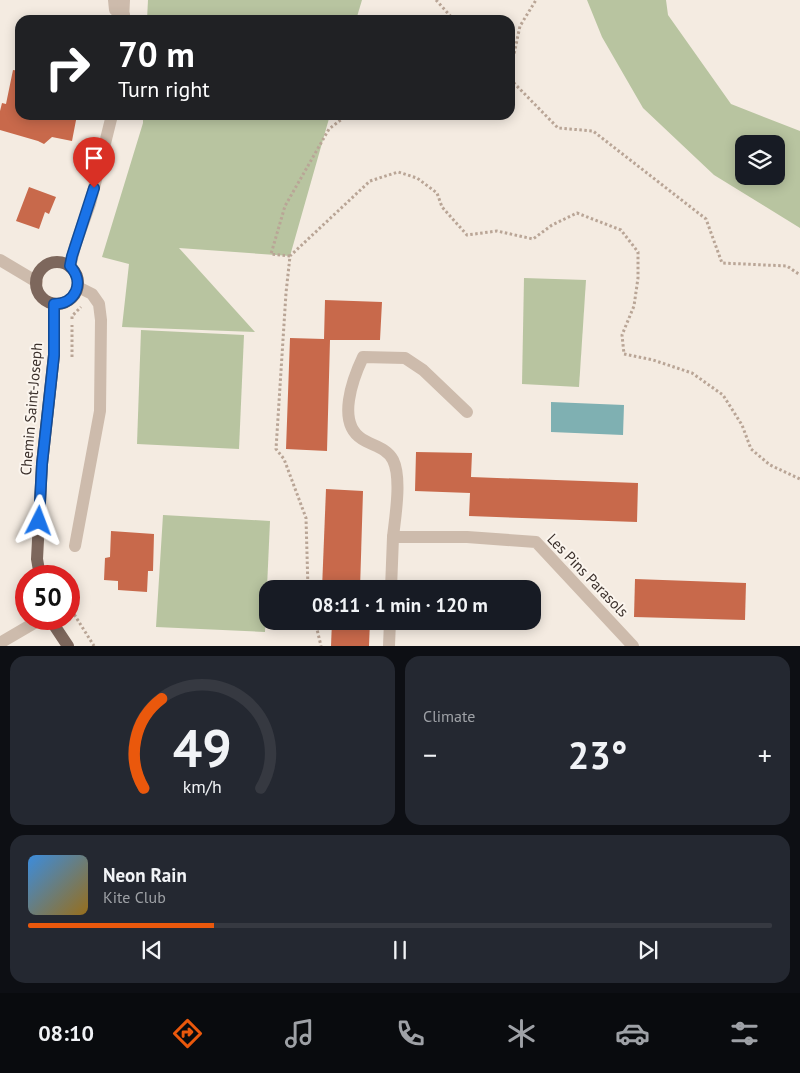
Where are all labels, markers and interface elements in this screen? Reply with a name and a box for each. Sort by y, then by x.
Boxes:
text: 70 m [118,31,195,77]
icon: right [35,35,100,100]
text: Turn right [118,75,210,103]
map controls [735,135,785,185]
button: layers [735,135,785,185]
pin [73,137,115,188]
icon: arrive [80,144,108,172]
street label: Chemin Saint-Joseph [16,342,46,476]
position arrow [12,494,64,546]
street label: Les Pins Parasols [543,529,633,621]
speed limit sign: 50 [15,565,80,630]
text: 08:11 · 1 min · 120 m [312,593,488,617]
text: Climate [423,706,475,726]
text: 49 [173,714,232,781]
text: 23° [568,730,627,779]
text: − [423,736,437,773]
text: + [758,736,772,773]
text: km/h [183,775,222,798]
text: Neon Rain [103,863,187,887]
text: Kite Club [103,887,166,907]
icon: previous [138,936,166,964]
icon: pause [386,936,414,964]
icon: next [634,936,662,964]
icon: directions [170,1016,205,1051]
icon: music [282,1016,317,1051]
icon: phone [393,1016,428,1051]
icon: climate [504,1016,539,1051]
icon: car [615,1016,650,1051]
icon: filters [727,1016,762,1051]
text: 08:10 [38,1019,94,1047]

